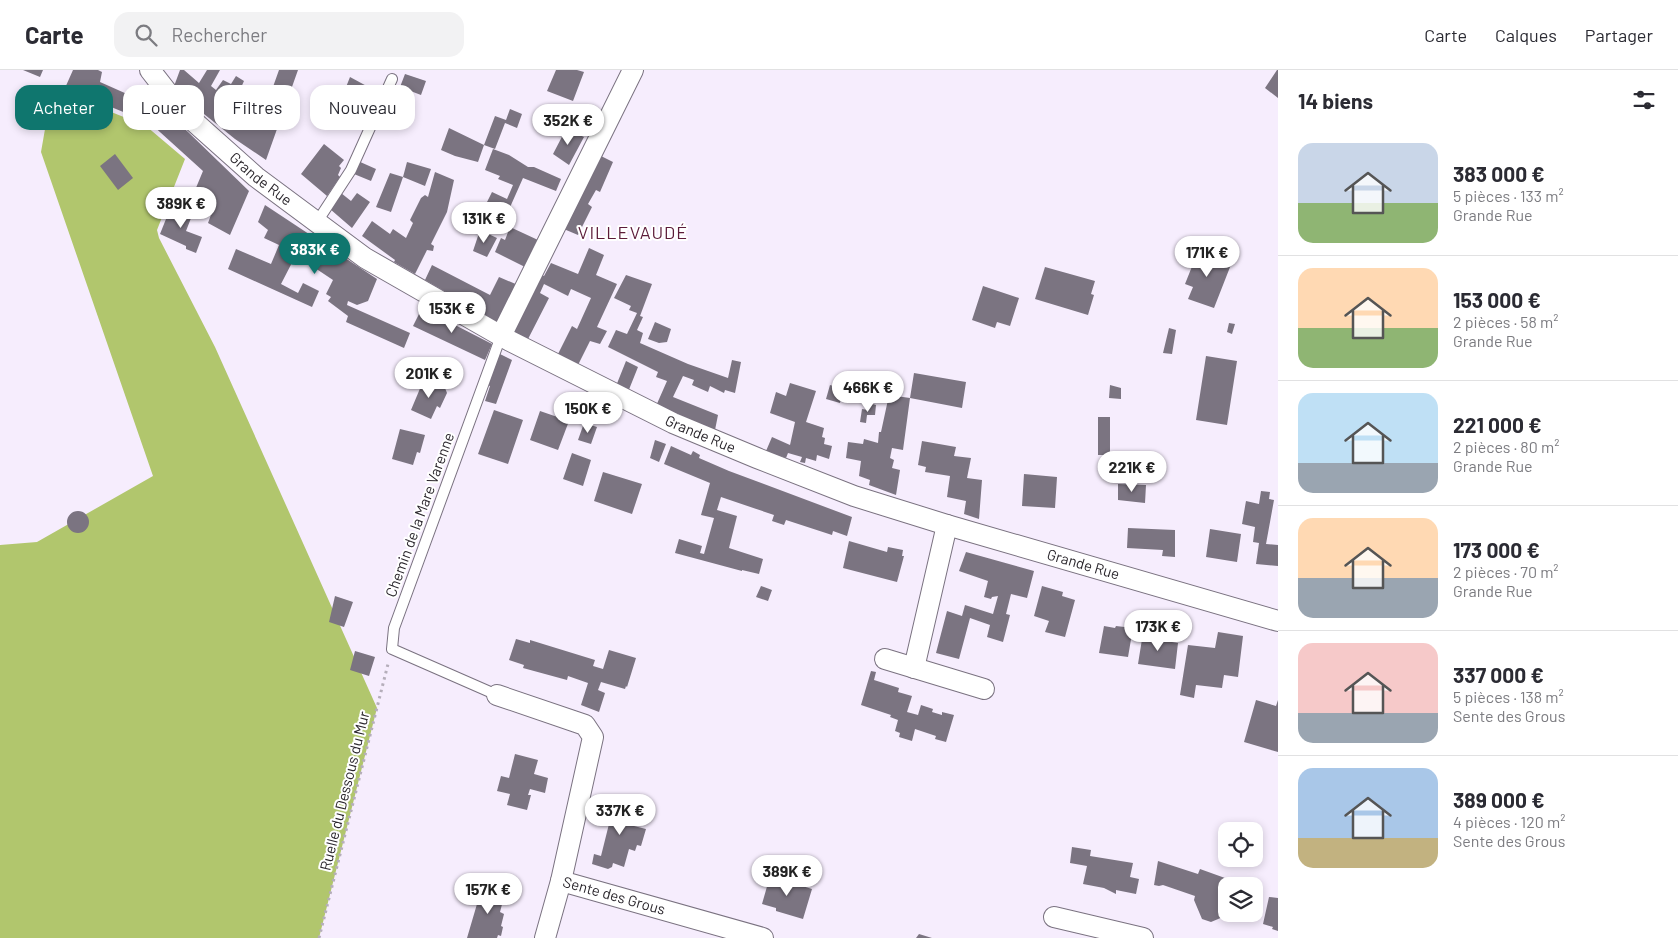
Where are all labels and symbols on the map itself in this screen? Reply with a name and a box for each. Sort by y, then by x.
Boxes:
pin: 352K € [527,104,609,146]
street label: Grande Rue [226,148,296,209]
pin: 389K € [140,186,222,229]
pin: 131K € [443,202,525,244]
district label: VILLEVAUDÉ [578,221,688,243]
pin: 383K € [274,232,356,275]
pin: 171K € [1166,236,1248,278]
pin: 153K € [411,292,493,334]
pin: 201K € [388,356,470,399]
pin: 466K € [827,370,909,413]
pin: 150K € [547,392,629,434]
street label: Grande Rue [662,411,739,456]
street label: Chemin de la Mare Varenne [381,430,457,599]
pin: 221K € [1091,450,1173,493]
street label: Grande Rue [1045,545,1122,583]
pin: 173K € [1117,610,1199,652]
street label: Ruelle du Dessous du Mur [316,709,373,872]
pin: 337K € [579,794,661,836]
pin: 389K € [746,854,828,897]
pin: 157K € [447,872,529,915]
street label: Sente des Grous [561,872,667,918]

